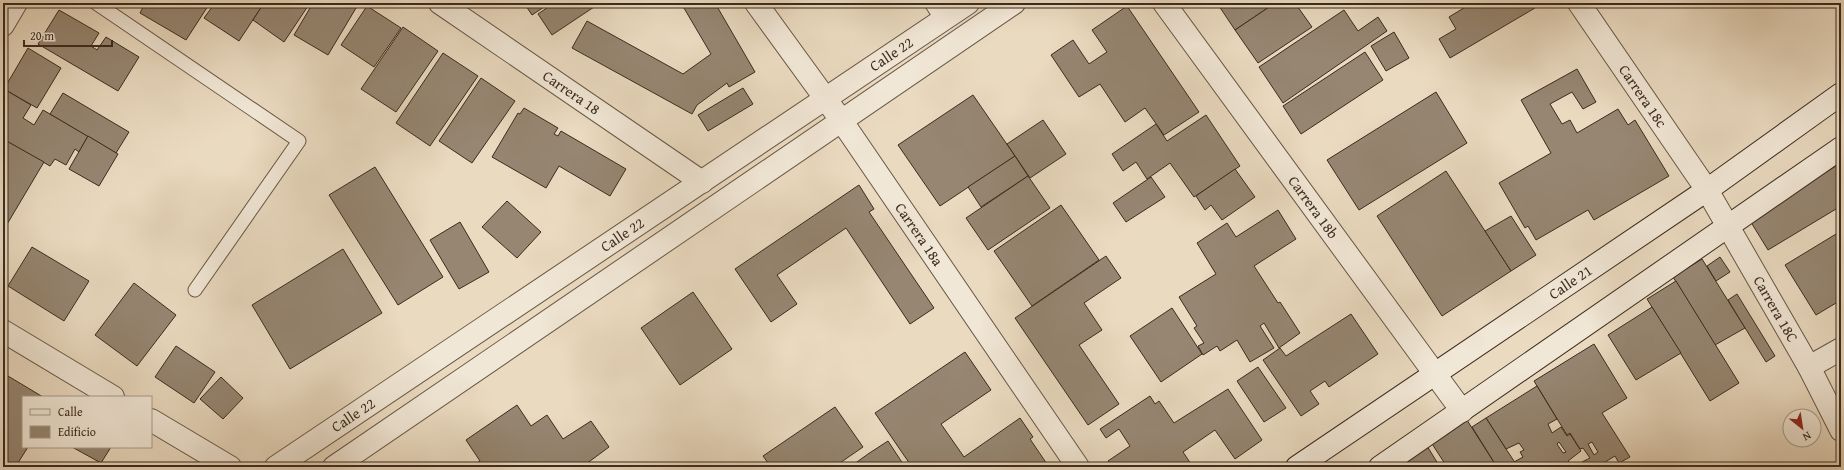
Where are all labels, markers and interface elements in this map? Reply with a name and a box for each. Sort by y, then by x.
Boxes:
scale bar [24,22,112,48]
text: 20 m [30,27,54,44]
street label: Calle 22 [865,32,917,76]
street label: Carrera 18c [1614,60,1672,132]
street label: Carrera 18 [539,65,604,119]
street label: Carrera 18b [1284,171,1344,243]
street label: Carrera 18a [890,198,949,270]
street label: Calle 22 [596,212,648,257]
street label: Calle 21 [1544,260,1596,304]
street label: Carrera 18C [1749,272,1803,346]
street label: Calle 22 [327,393,379,437]
legend [22,396,152,448]
text: Calle [58,403,83,420]
north arrow [1782,408,1822,448]
text: Edificio [58,423,96,440]
text: N [1799,428,1814,446]

